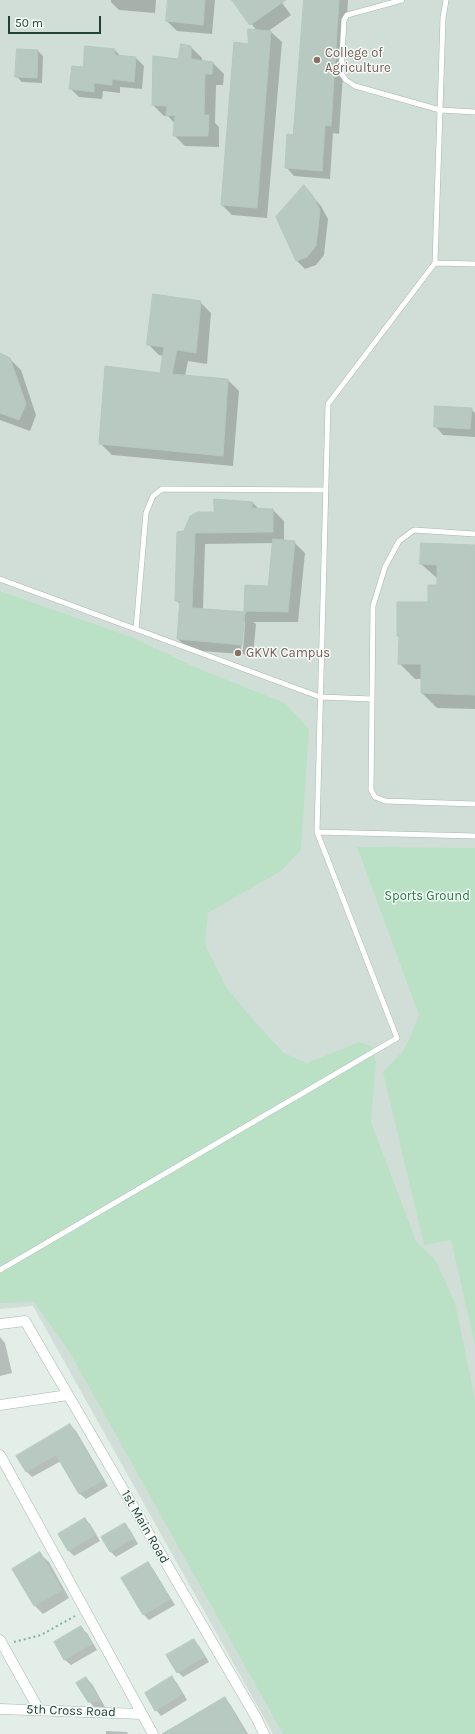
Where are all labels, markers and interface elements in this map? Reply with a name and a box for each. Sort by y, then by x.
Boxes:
scale bar [10,8,103,34]
text: 50 m [15,16,43,30]
place label: College of Agriculture [325,45,391,76]
marker: College of Agriculture [312,55,322,65]
place label: GKVK Campus [246,645,330,661]
marker: GKVK Campus [233,648,243,658]
park label: Sports Ground [384,888,470,904]
street label: 1st Main Road [118,1488,172,1566]
street label: 5th Cross Road [26,1702,116,1720]

